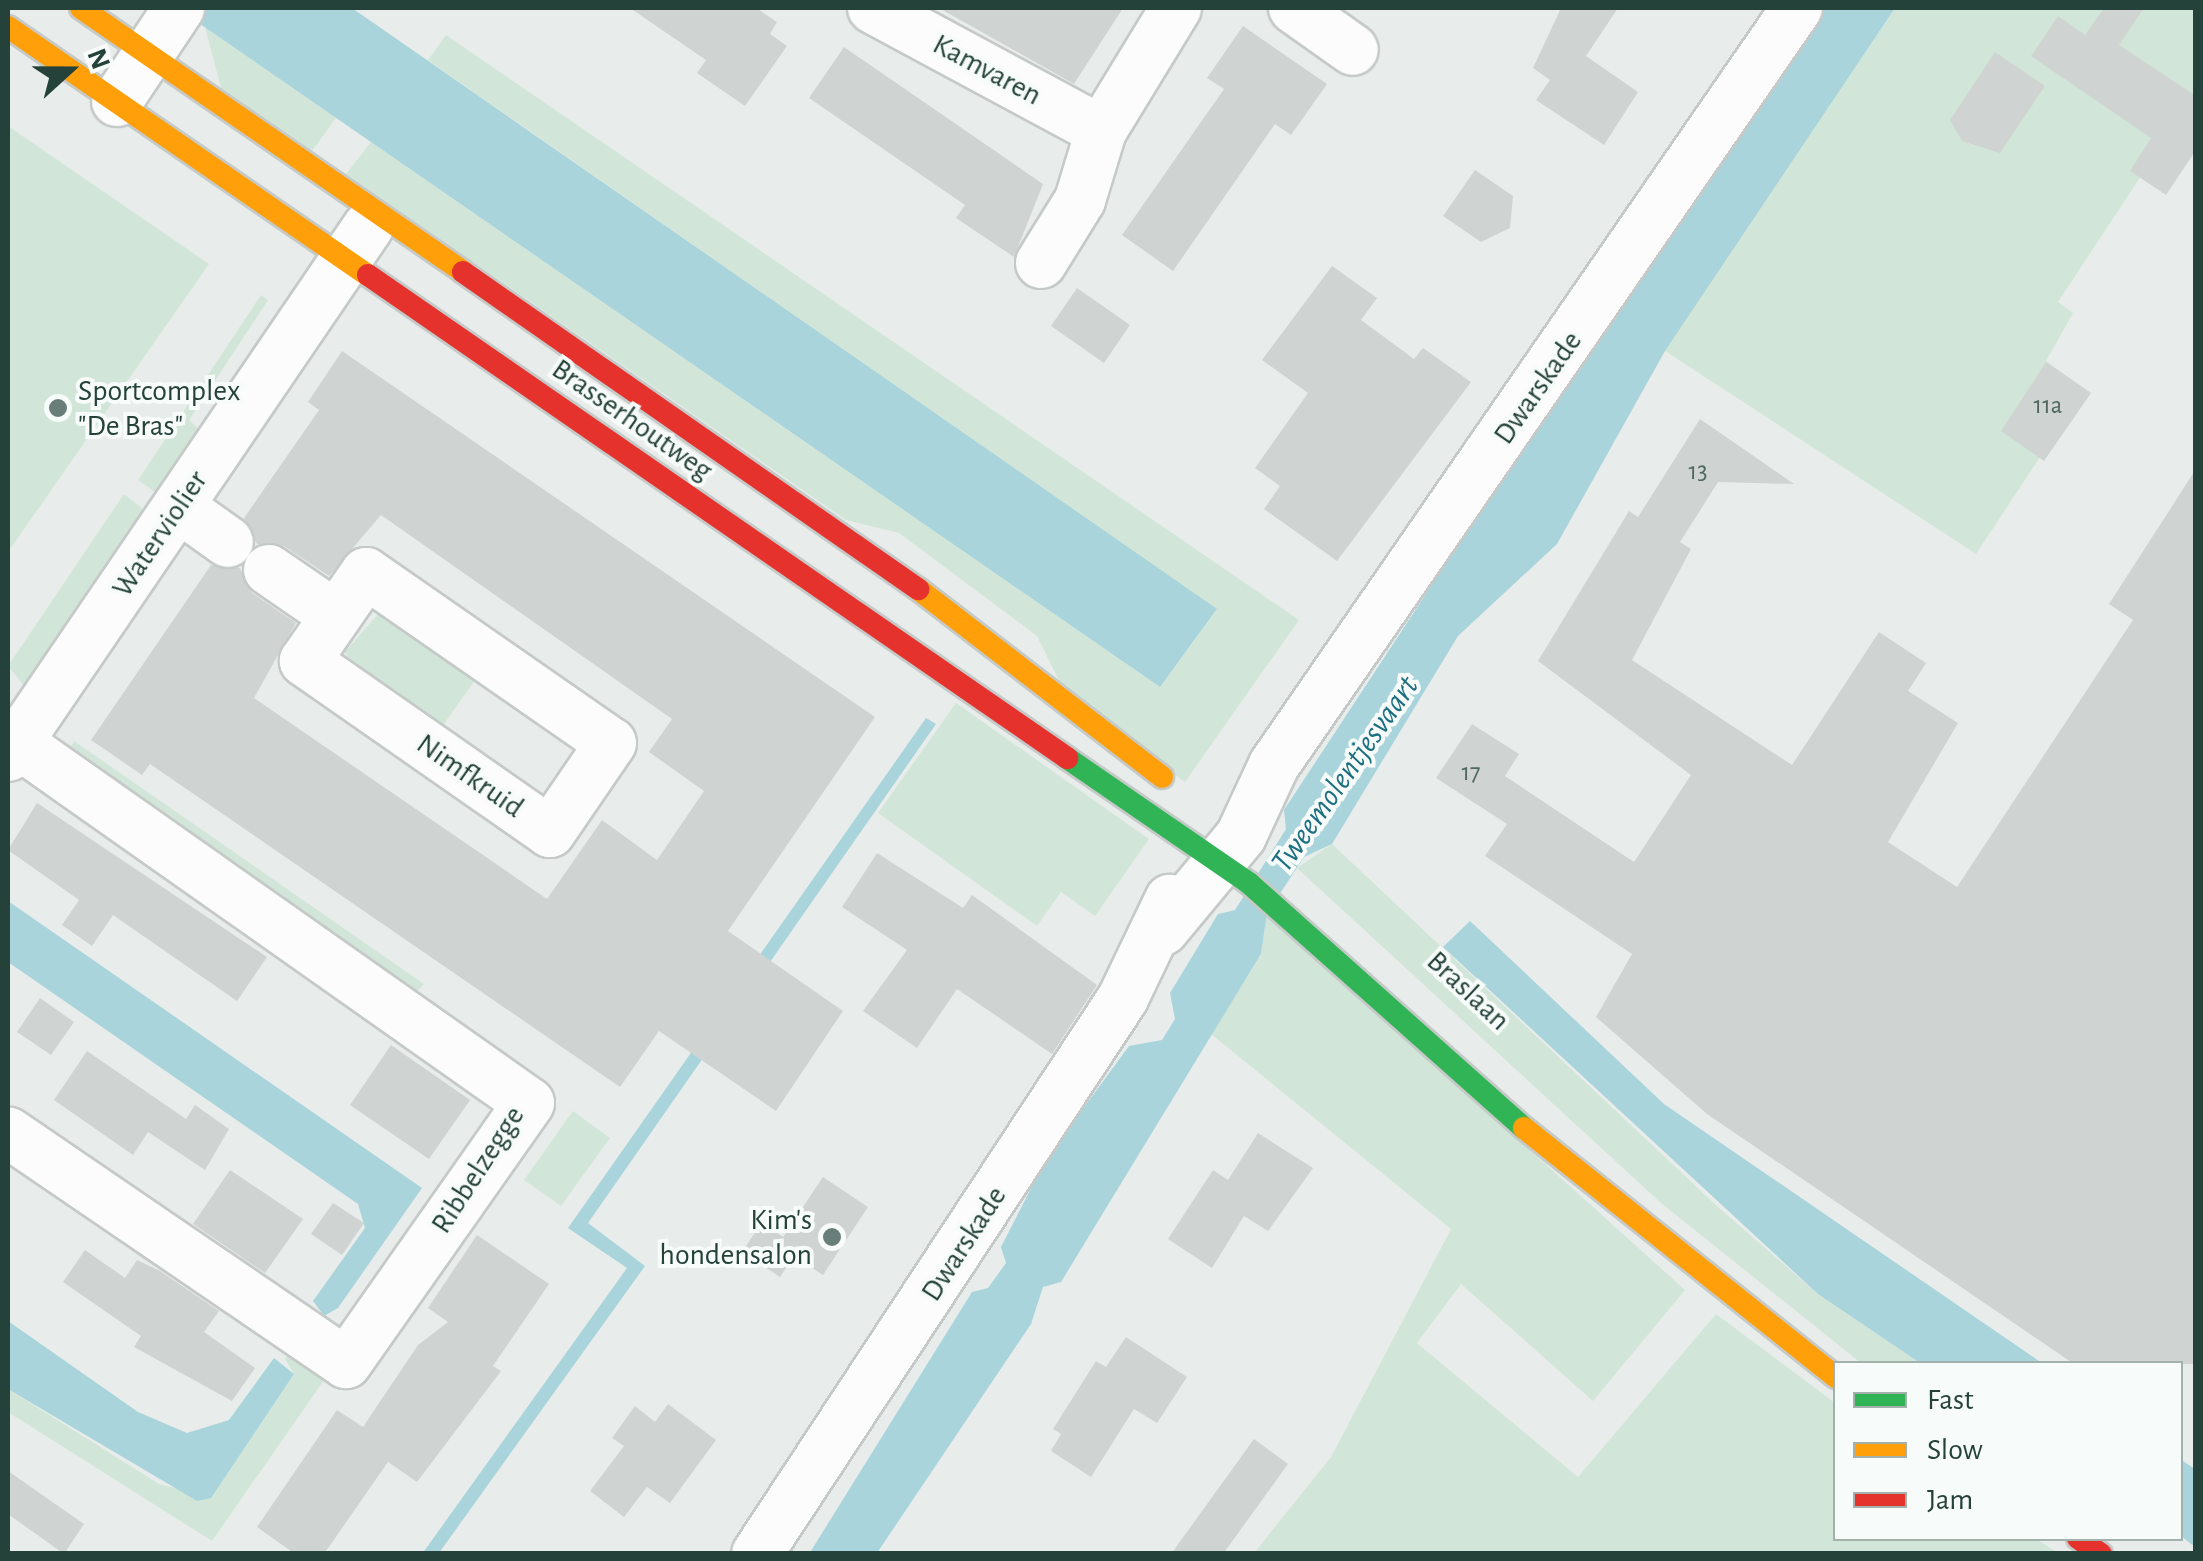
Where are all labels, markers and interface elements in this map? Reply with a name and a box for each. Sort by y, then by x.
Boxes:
north arrow [20,20,120,120]
street label: Kamvaren [927,26,1047,114]
text: N [81,45,115,73]
street label: Dwarskade [1486,325,1590,451]
street label: Brasserhoutweg [545,351,719,489]
place label: Sportcomplex "De Bras" [78,373,240,444]
house number: 11a [2034,391,2062,421]
marker: Sportcomplex "De Bras" [47,397,69,419]
house number: 13 [1689,457,1707,487]
street label: Waterviolier [105,464,215,604]
water label: Tweemolentjesvaart [1263,668,1427,880]
street label: Nimfkruid [409,726,531,826]
house number: 17 [1461,758,1481,788]
street label: Braslaan [1419,944,1517,1038]
street label: Ribbelzegge [424,1100,532,1240]
street label: Dwarskade [914,1180,1014,1308]
place label: Kim's hondensalon [659,1202,812,1272]
marker: Kim's hondensalon [821,1226,843,1248]
legend [1833,1361,2183,1541]
text: Fast [1927,1385,1974,1415]
text: Slow [1927,1435,1983,1465]
text: Jam [1927,1485,1973,1515]

